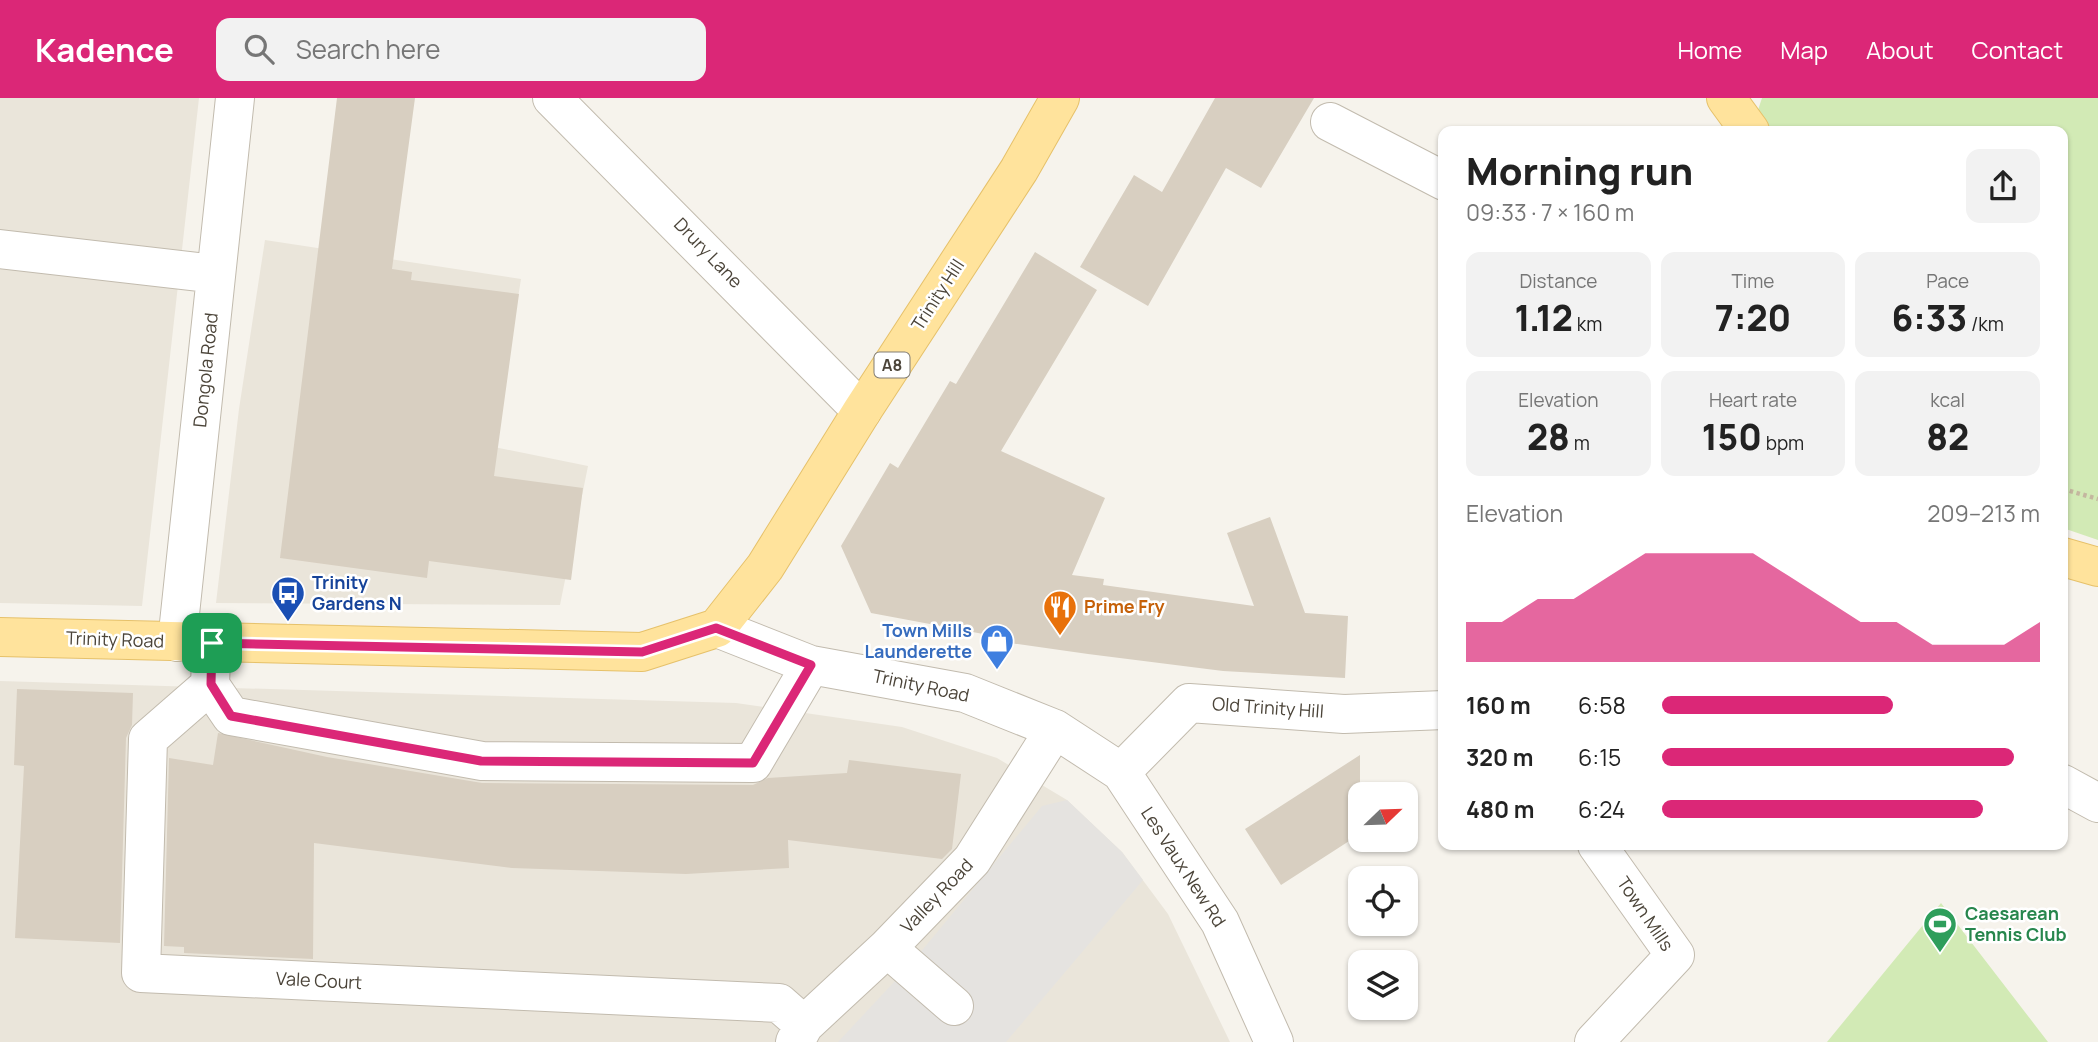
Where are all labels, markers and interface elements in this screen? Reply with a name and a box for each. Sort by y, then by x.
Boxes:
search box [216,18,706,81]
text: Kadence [35,27,174,72]
icon: search [240,30,278,68]
text: Search here [296,31,440,67]
text: Home [1677,33,1742,66]
text: Map [1780,33,1828,66]
text: About [1866,33,1934,66]
text: Contact [1972,33,2063,66]
text: Morning run [1466,144,1693,196]
button: share [1966,149,2040,223]
text: 09:33 · 7 × 160 m [1466,196,1634,228]
street label: Drury Lane [669,212,748,293]
street label: Trinity Hill [905,254,969,335]
text: Distance [1519,268,1597,294]
text: Time [1732,268,1774,294]
text: Pace [1926,268,1969,294]
text: 1.12 [1514,294,1573,342]
text: 7:20 [1715,294,1791,342]
text: 6:33 [1891,294,1967,342]
street label: Dongola Road [187,311,223,428]
text: km [1573,311,1602,337]
text: /km [1967,311,2004,337]
road number: A8 [874,353,910,378]
text: Elevation [1518,387,1598,413]
text: Heart rate [1709,387,1797,413]
text: kcal [1930,387,1965,413]
text: 28 [1527,413,1570,461]
text: 150 [1702,413,1762,461]
text: 82 [1926,413,1969,461]
text: m [1570,430,1590,456]
text: bpm [1762,430,1804,456]
text: Elevation [1466,497,1563,529]
text: 209–213 m [1927,497,2040,529]
place label: Trinity Gardens N [312,570,402,615]
bus stop icon: Trinity Gardens N [269,574,307,623]
restaurant icon: Prime Fry [1041,588,1079,637]
place label: Prime Fry [1084,594,1165,618]
pin [182,613,242,673]
place label: Town Mills Launderette [865,618,972,663]
shop icon: Town Mills Launderette [978,622,1016,671]
icon: arrive [193,624,231,662]
street label: Trinity Road [66,625,164,653]
street label: Trinity Road [871,663,972,707]
text: 160 m [1466,689,1531,721]
text: 6:58 [1578,689,1626,721]
street label: Old Trinity Hill [1211,691,1325,723]
text: 320 m [1466,741,1533,773]
text: 6:15 [1578,741,1621,773]
north arrow [1348,782,1418,852]
map controls [1348,782,1418,1020]
text: 480 m [1466,793,1535,825]
text: 6:24 [1578,793,1625,825]
street label: Les Vaux New Rd [1136,802,1232,931]
street label: Valley Road [895,853,978,938]
button: locate [1348,866,1418,936]
street label: Town Mills [1612,872,1680,955]
place label: Caesarean Tennis Club [1965,901,2067,946]
sports icon: Caesarean Tennis Club [1921,905,1959,954]
button: layers [1348,950,1418,1020]
street label: Vale Court [275,966,363,994]

